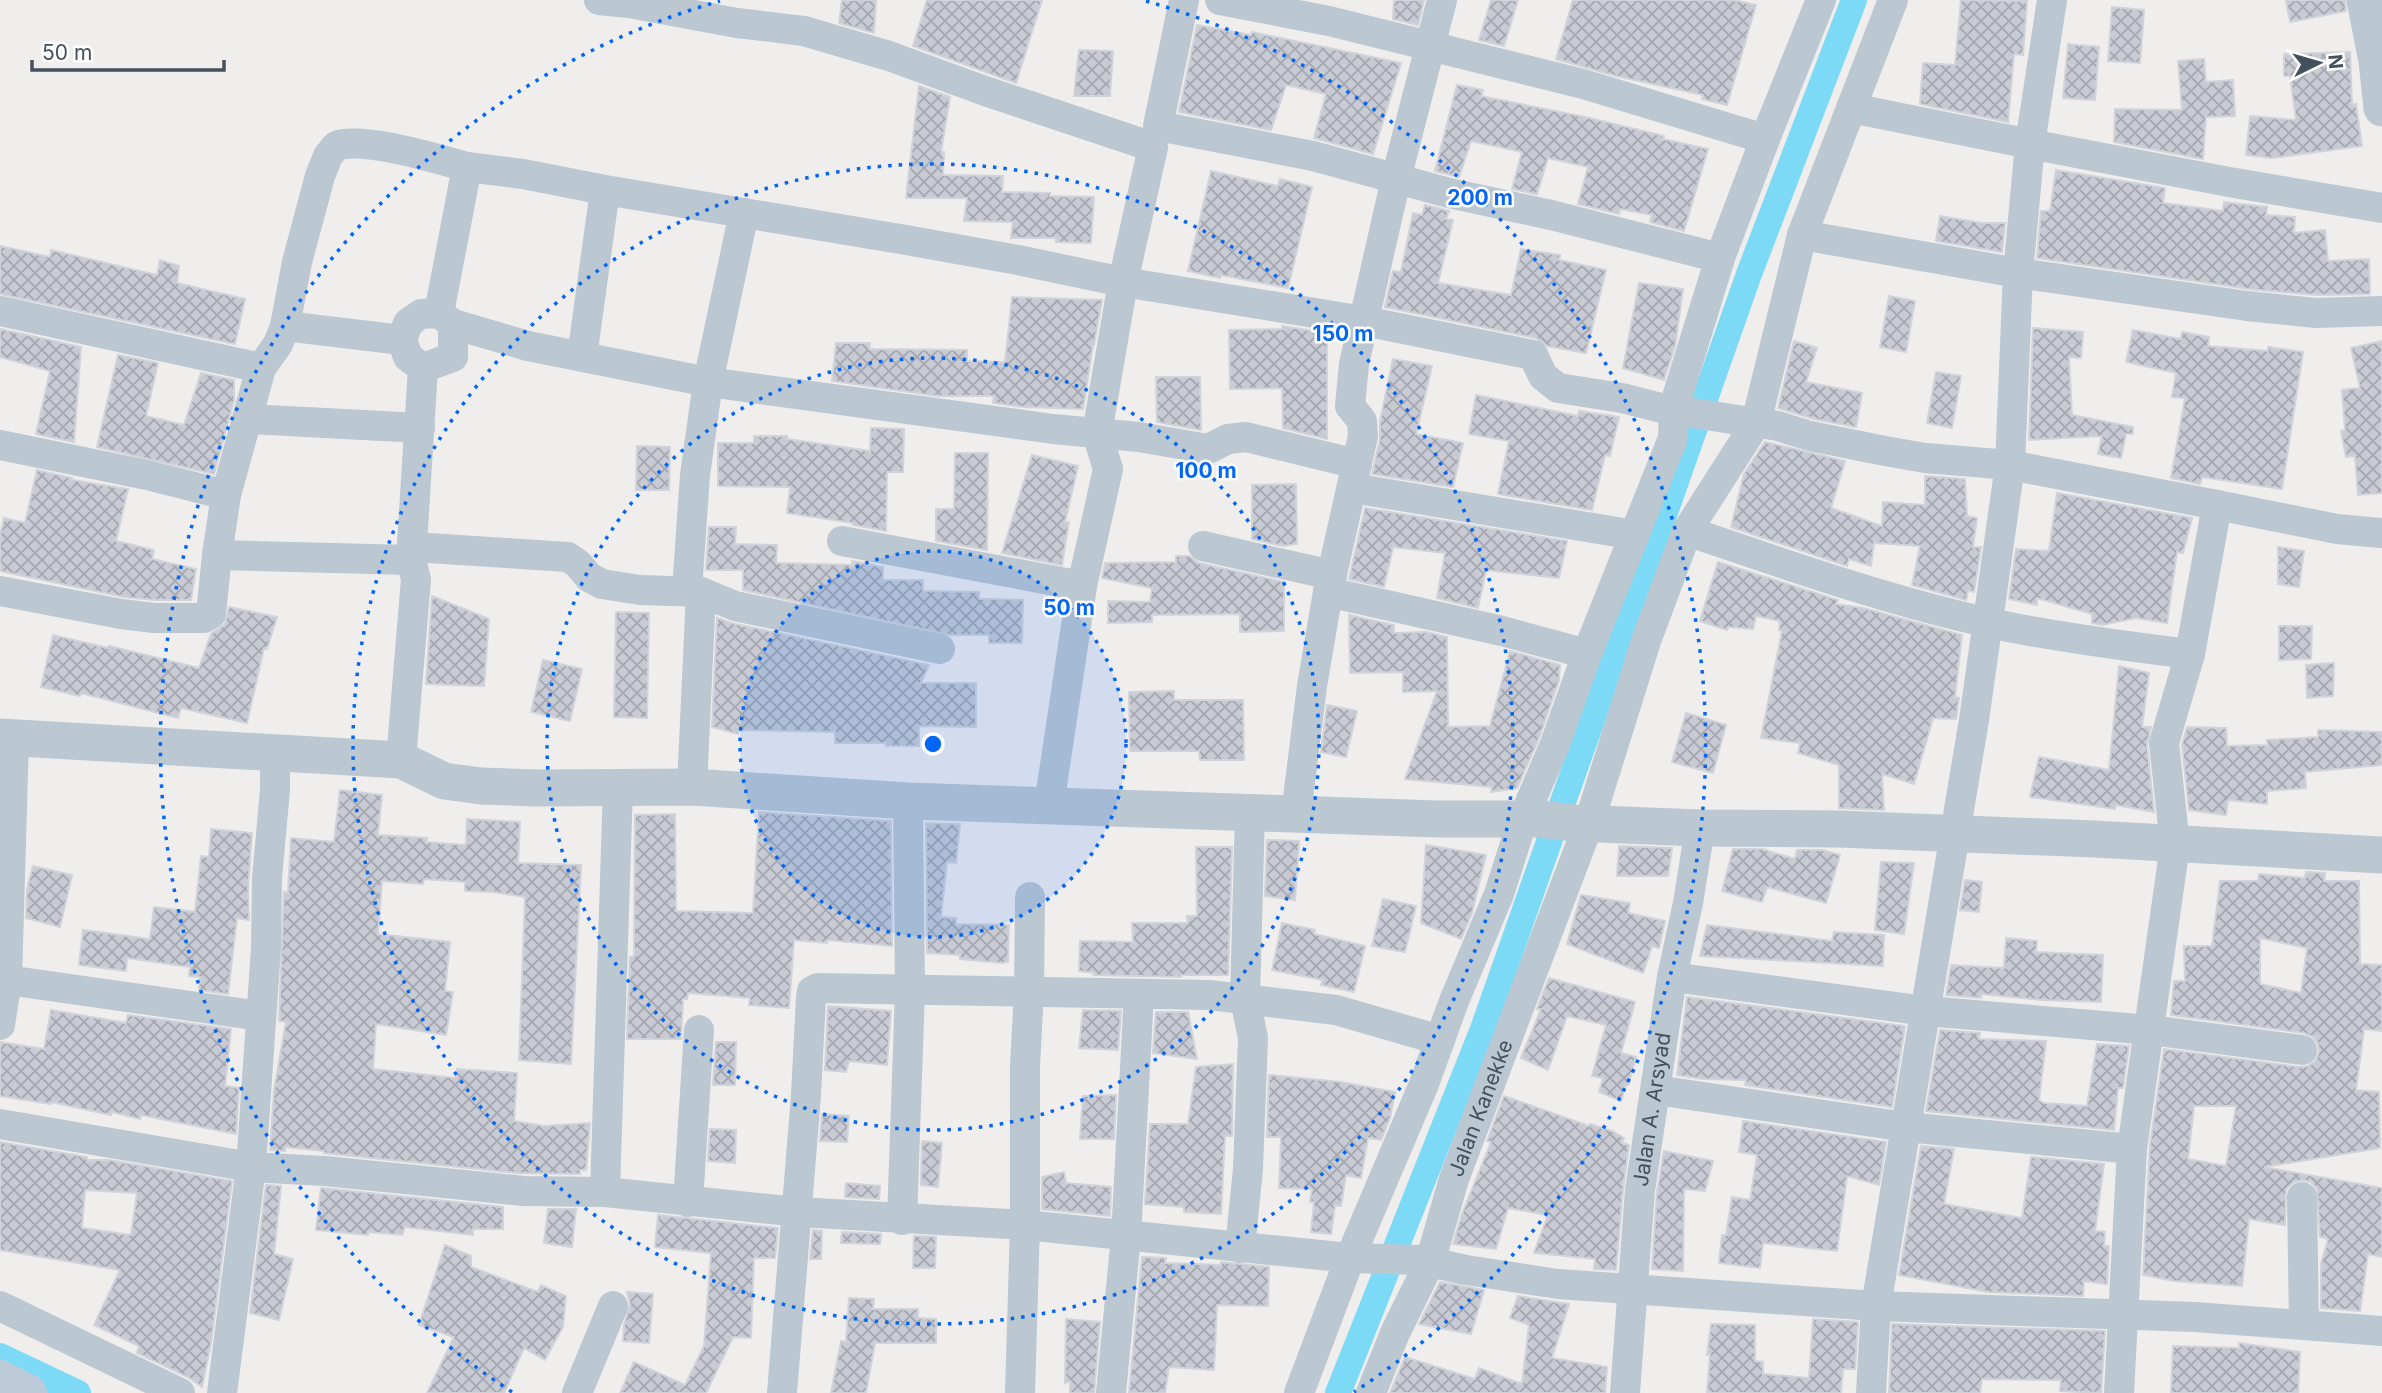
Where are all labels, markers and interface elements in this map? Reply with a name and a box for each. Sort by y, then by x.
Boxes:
scale bar [32,28,224,72]
north arrow [2284,28,2354,98]
text: 50 m [42,40,92,65]
text: N [2323,53,2348,70]
text: 200 m [1447,185,1513,210]
text: 150 m [1313,321,1373,346]
text: 100 m [1175,458,1237,483]
text: 50 m [1043,595,1095,620]
centre of rings [921,732,945,756]
street label: Jalan A. Arsyad [1628,1031,1676,1188]
street label: Jalan Kanekke [1443,1036,1518,1180]

